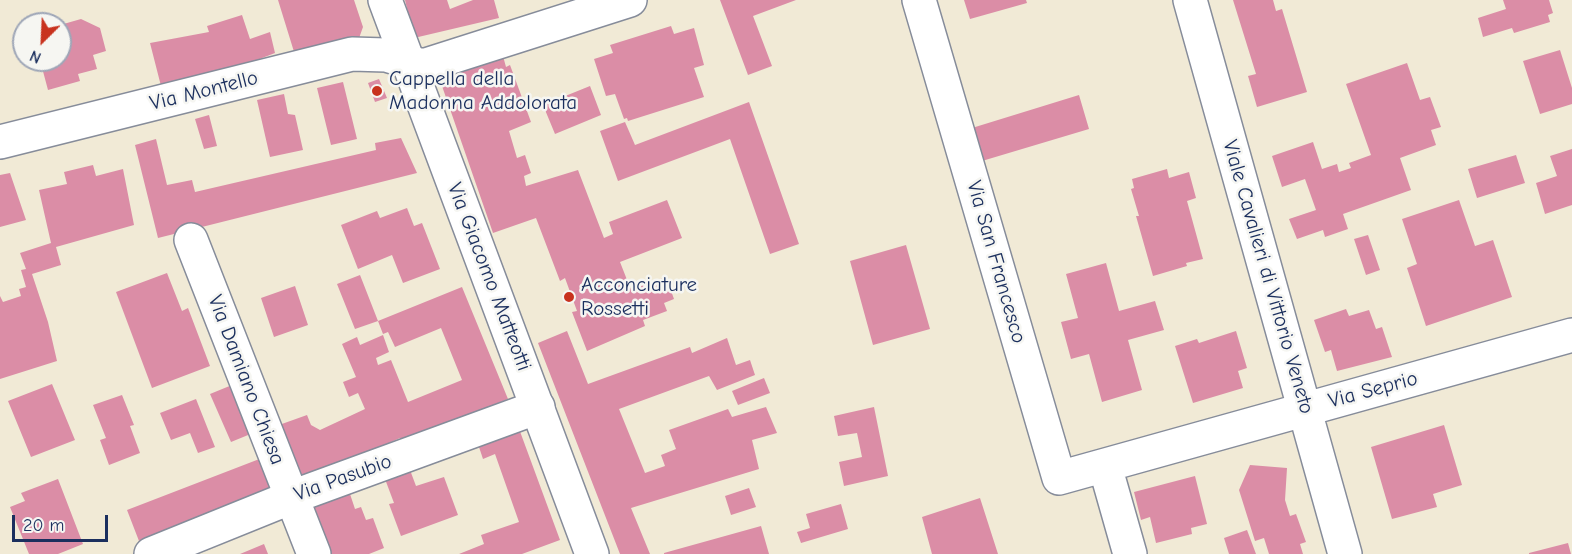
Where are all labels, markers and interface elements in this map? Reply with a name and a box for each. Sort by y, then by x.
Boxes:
north arrow [12,12,72,72]
text: N [27,46,44,67]
street label: Via Montello [147,65,261,117]
place label: Cappella della Madonna Addolorata [389,66,577,116]
marker: Cappella della Madonna Addolorata [370,84,384,98]
street label: Viale Cavalieri di Vittorio Veneto [1217,137,1319,417]
street label: Via San Francesco [961,178,1031,346]
street label: Via Giacomo Matteotti [442,179,536,375]
place label: Acconciature Rossetti [581,272,697,322]
marker: Acconciature Rossetti [562,290,576,304]
street label: Via Damiano Chiesa [202,292,290,468]
street label: Via Seprio [1326,366,1420,414]
street label: Via Pasubio [291,449,395,507]
scale bar [15,503,111,541]
text: 20 m [23,515,64,536]

